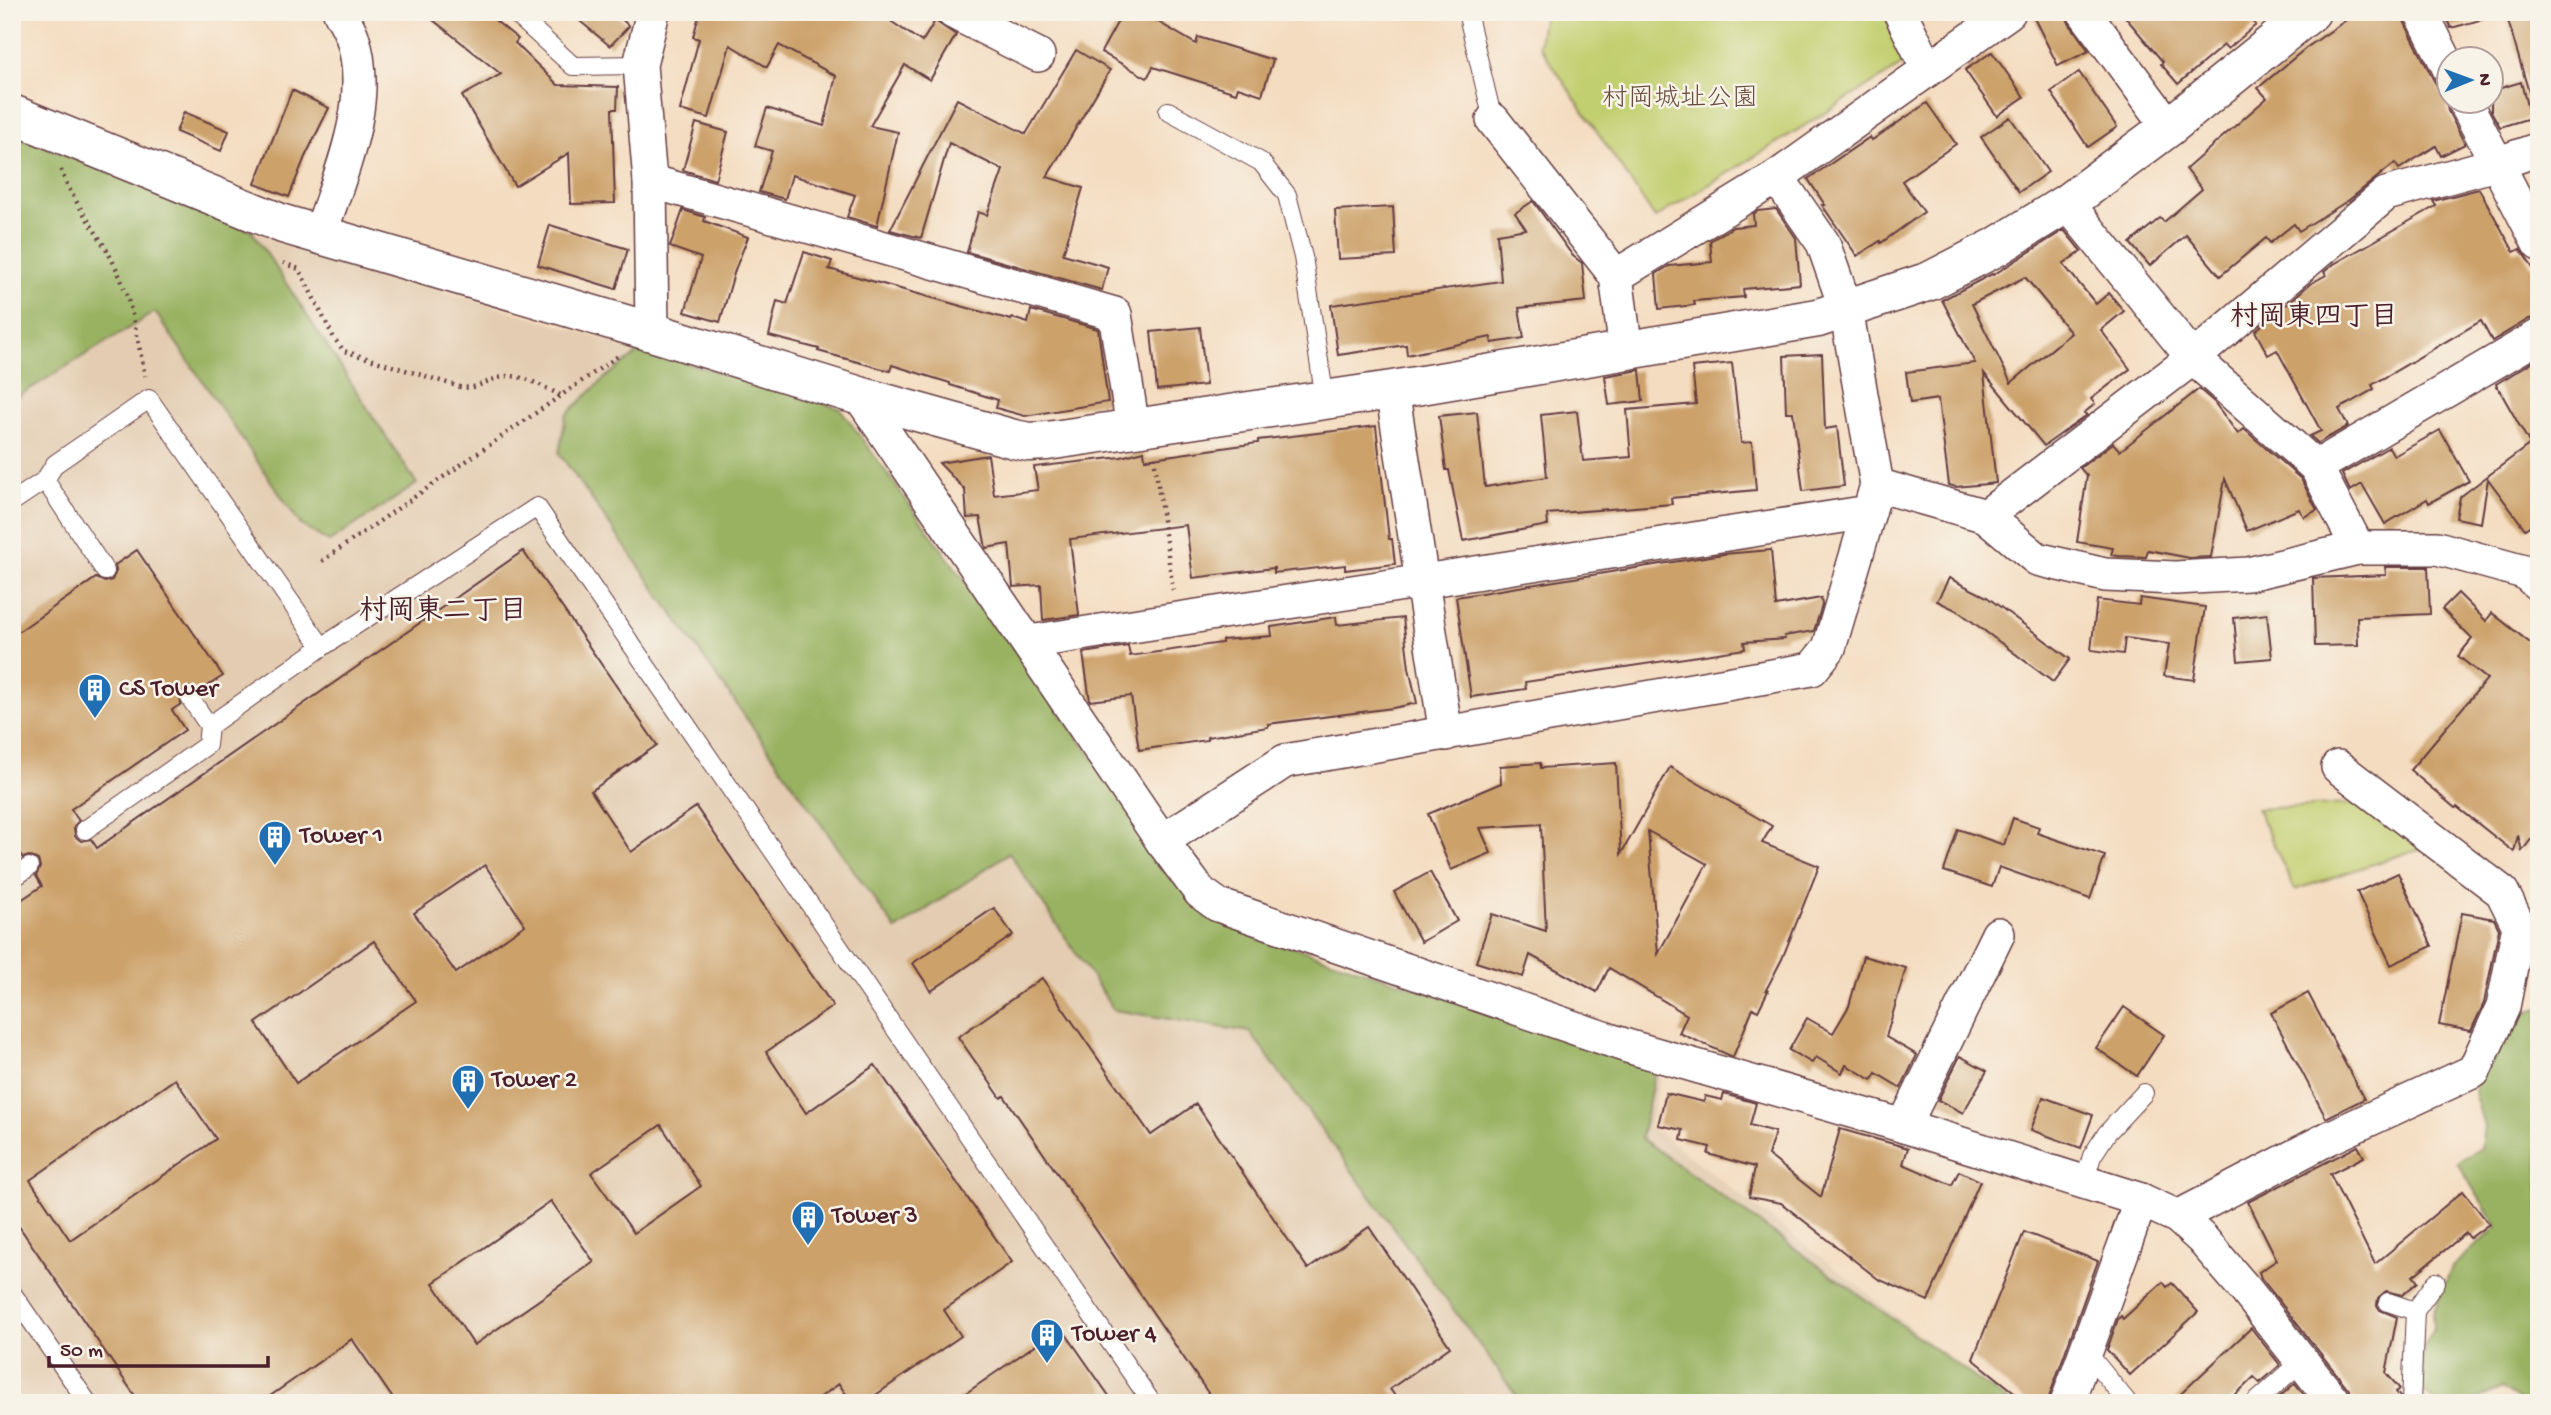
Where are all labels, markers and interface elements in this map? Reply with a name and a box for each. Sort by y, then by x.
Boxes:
north arrow [2436,46,2506,116]
text: N [2472,73,2495,86]
park label: 村岡城址公園 [1602,84,1758,116]
district label: 村岡東四丁目 [2230,300,2398,335]
district label: 村岡東二丁目 [359,594,527,629]
building icon: CS Tower [76,671,114,720]
place label: CS Tower [119,675,220,706]
building icon: Tower 1 [256,818,294,867]
place label: Tower 1 [298,822,383,853]
building icon: Tower 2 [449,1062,487,1111]
place label: Tower 2 [490,1066,577,1097]
building icon: Tower 3 [789,1198,827,1247]
place label: Tower 3 [830,1202,918,1233]
building icon: Tower 4 [1028,1316,1066,1365]
place label: Tower 4 [1070,1320,1157,1351]
scale bar [49,1324,268,1368]
text: 50 m [60,1340,103,1365]

